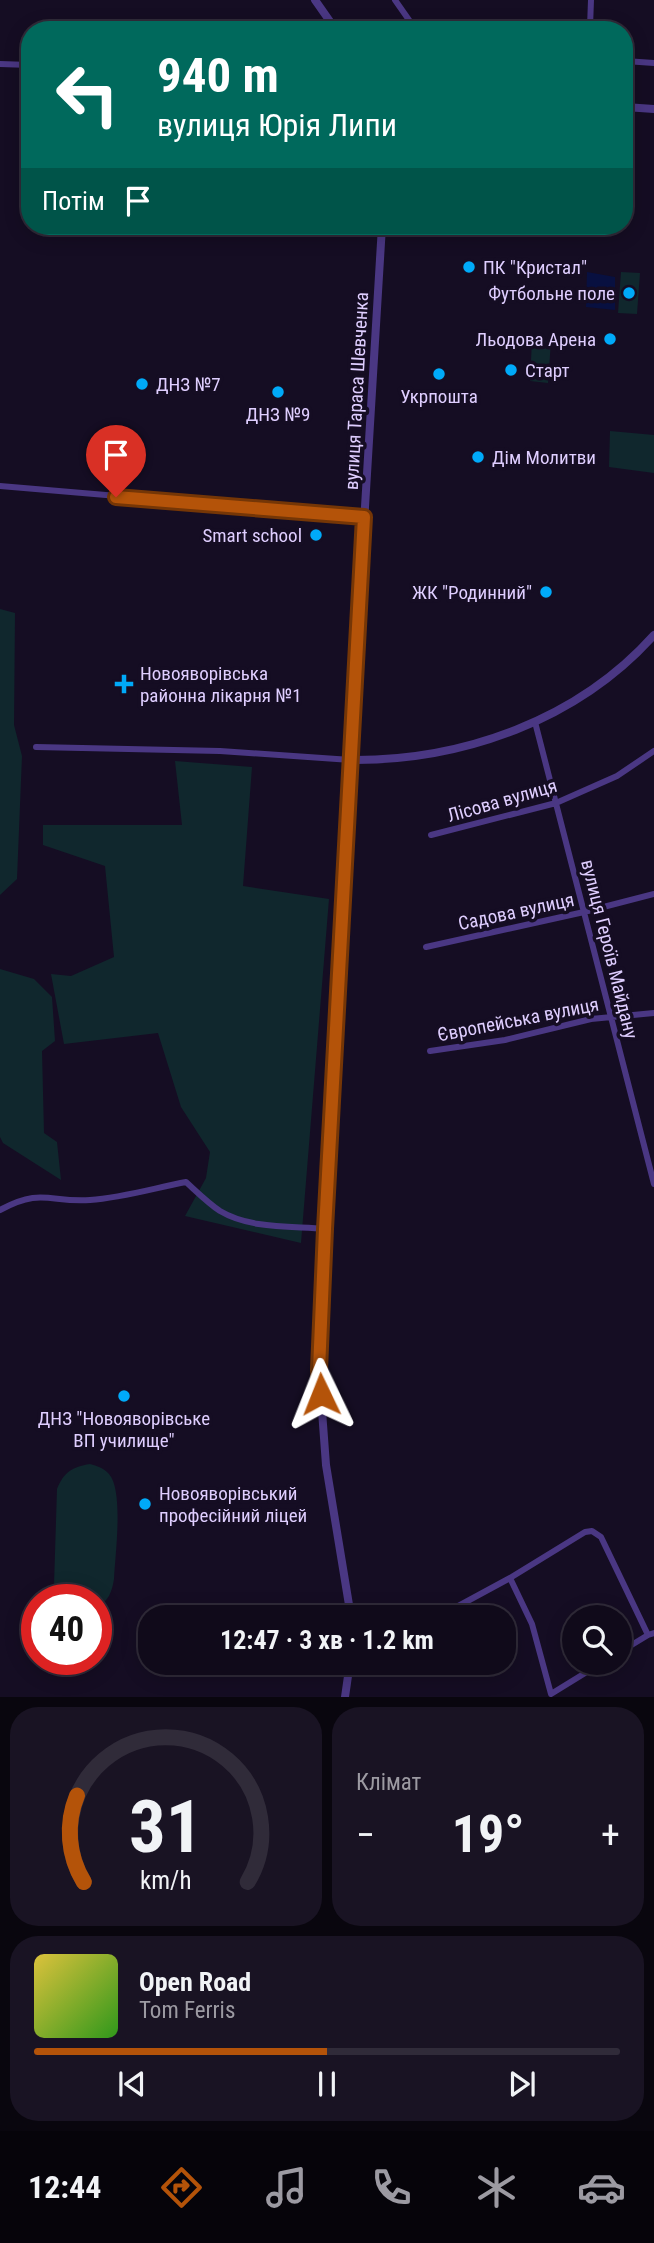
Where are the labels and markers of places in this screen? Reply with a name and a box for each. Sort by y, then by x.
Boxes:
place label: ПК "Кристал" [483,256,587,279]
marker: ПК "Кристал" [461,259,477,275]
place label: Футбольне поле [488,282,615,305]
marker: Футбольне поле [621,285,637,301]
place label: Льодова Арена [476,328,596,351]
marker: Льодова Арена [602,331,618,347]
place label: Старт [525,359,570,382]
marker: Старт [503,362,519,378]
marker: Укрпошта [431,366,447,382]
place label: ДНЗ №7 [156,373,221,396]
marker: ДНЗ №7 [134,376,150,392]
marker: ДНЗ №9 [270,384,286,400]
place label: Укрпошта [400,385,478,408]
place label: ДНЗ №9 [246,403,310,426]
pin [86,425,146,497]
place label: Дім Молитви [492,446,596,469]
marker: Дім Молитви [470,449,486,465]
place label: Smart school [202,524,302,547]
marker: Smart school [308,527,324,543]
place label: ЖК "Родинний" [412,581,532,604]
marker: ЖК "Родинний" [538,584,554,600]
place label: Новояворівська районна лікарня №1 [140,662,302,707]
marker: Новояворівська районна лікарня №1 [114,674,134,694]
marker: ДНЗ "Новояворівське ВП училище" [116,1388,132,1404]
place label: ДНЗ "Новояворівське ВП училище" [38,1407,210,1452]
place label: Новояворівський професійний ліцей [159,1482,307,1527]
marker: Новояворівський професійний ліцей [137,1496,153,1512]

